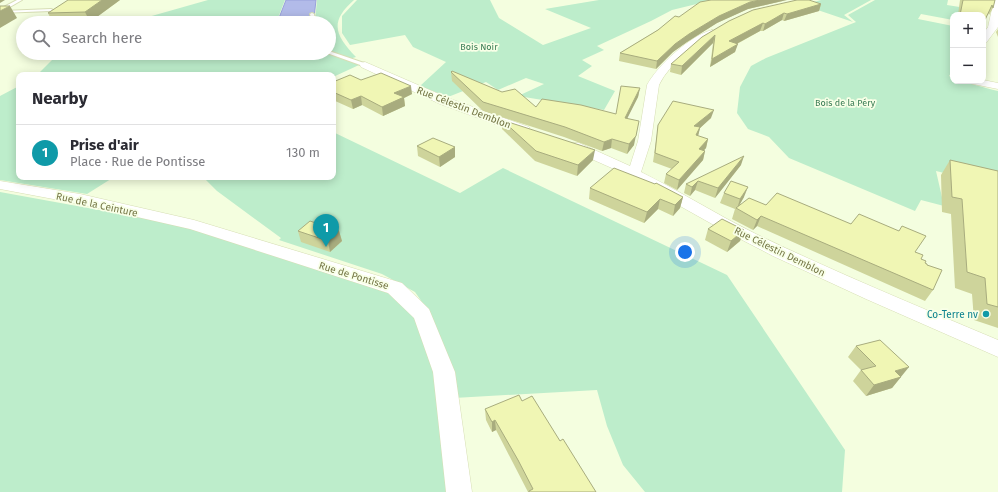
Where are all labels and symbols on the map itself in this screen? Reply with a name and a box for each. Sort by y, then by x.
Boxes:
park label: Bois Noir [460,42,498,52]
street label: Rue Célestin Demblon [415,84,512,131]
park label: Bois de la Péry [815,98,876,108]
street label: Rue de la Ceinture [55,190,139,219]
pin: 1 [313,214,339,247]
street label: Rue Célestin Demblon [732,225,827,279]
your location [675,242,695,262]
street label: Rue de Pontisse [317,260,390,292]
place label: Co-Terre nv [927,309,978,321]
marker: Co-Terre nv [981,309,991,319]

